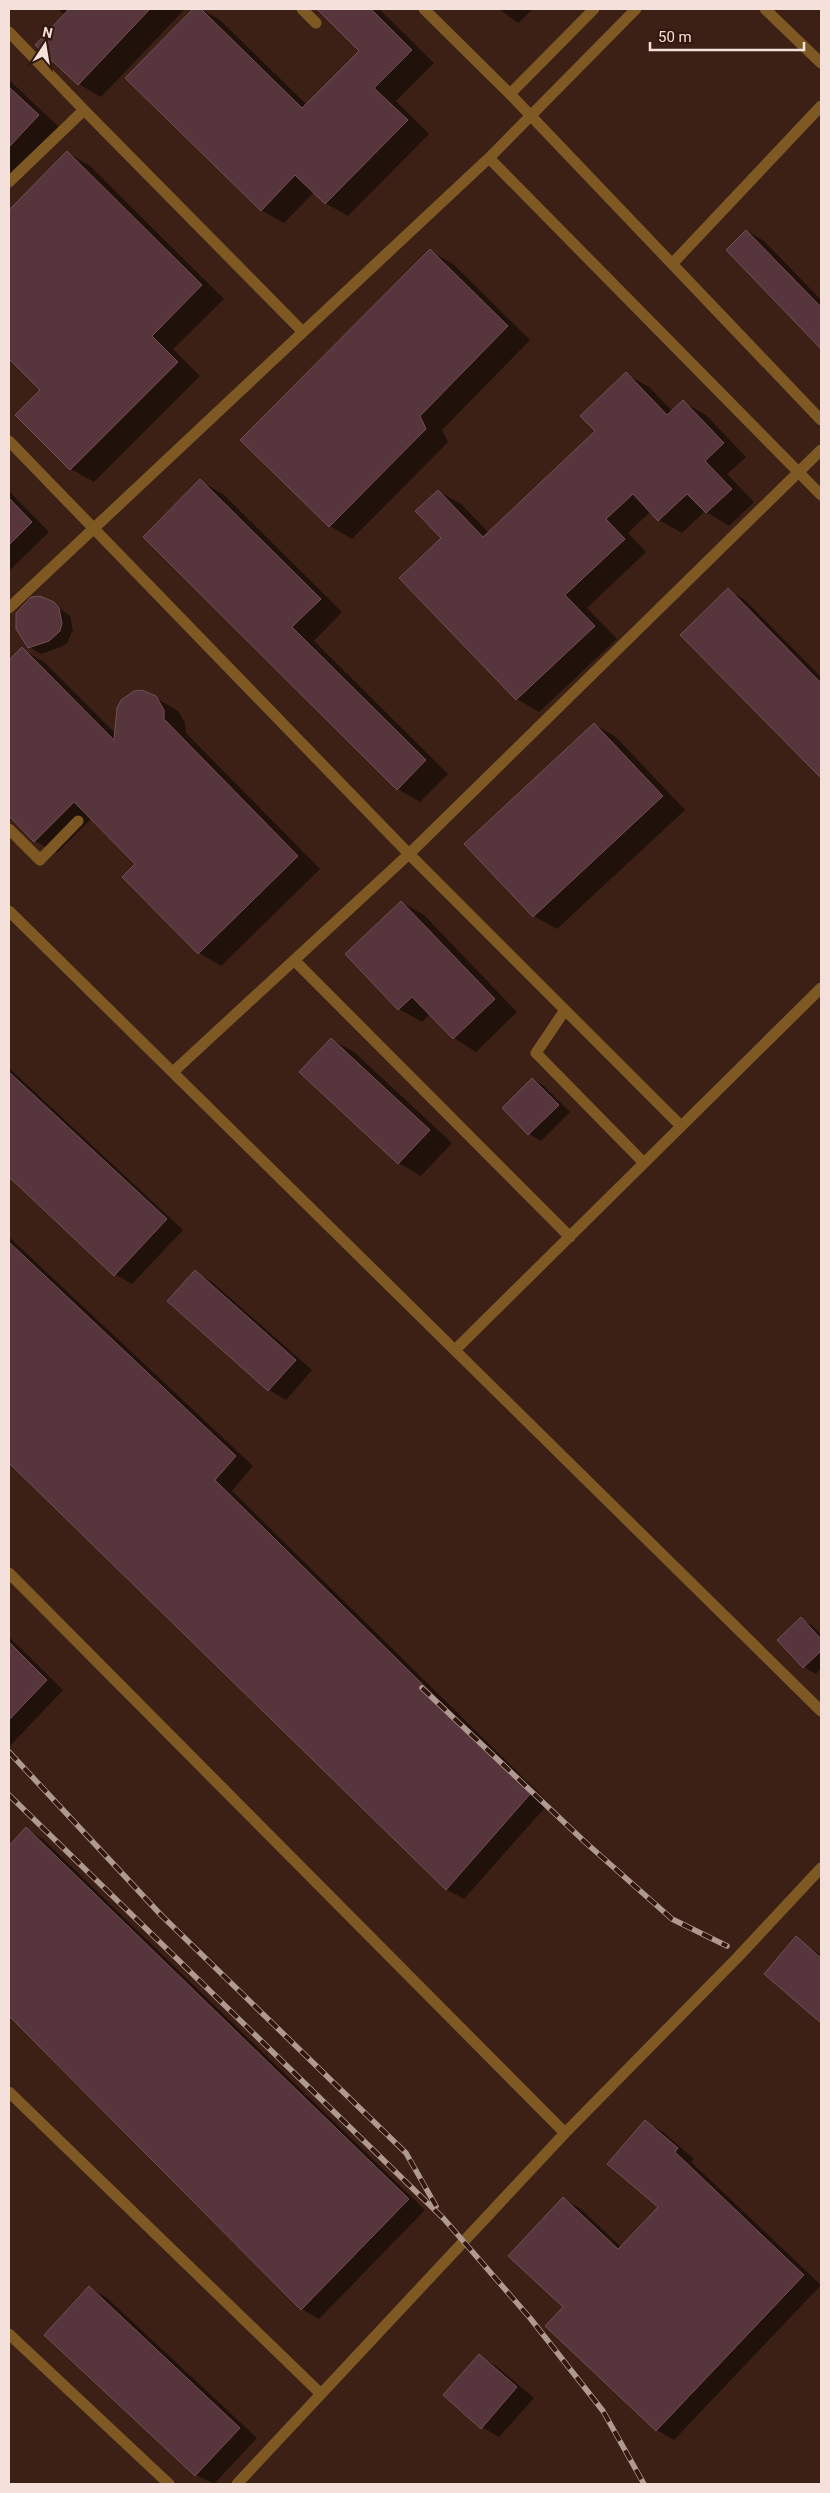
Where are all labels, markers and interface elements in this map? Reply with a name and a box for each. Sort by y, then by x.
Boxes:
north arrow [20,20,70,70]
scale bar [650,20,804,52]
text: N [41,23,54,41]
text: 50 m [658,28,692,46]

